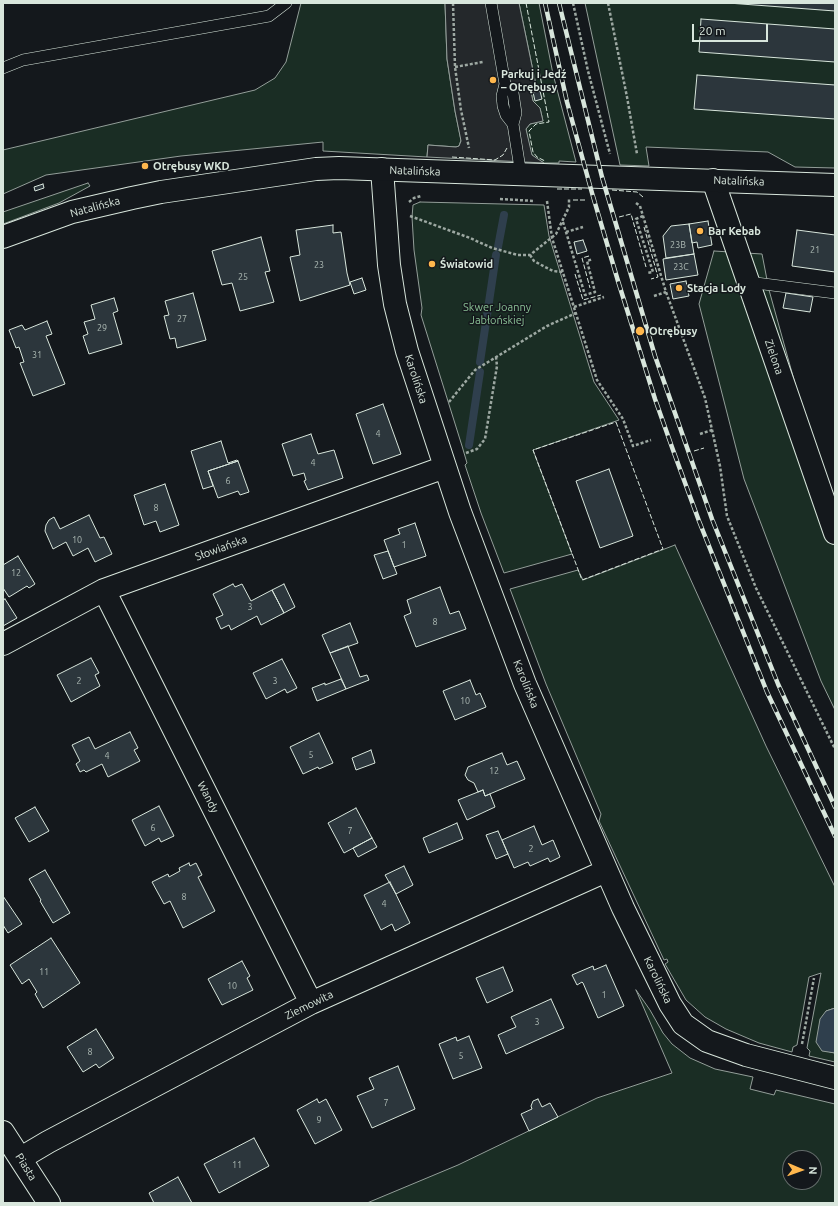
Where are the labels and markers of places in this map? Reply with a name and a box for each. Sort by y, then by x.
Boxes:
place label: Parkuj i Jedź – Otrębusy [501,67,566,93]
marker: Parkuj i Jedź – Otrębusy [488,75,498,85]
place label: Otrębusy WKD [153,159,230,173]
marker: Otrębusy WKD [140,161,150,171]
place label: Bar Kebab [708,224,761,238]
marker: Bar Kebab [695,226,705,236]
place label: Światowid [440,257,493,271]
marker: Światowid [427,259,437,269]
place label: Stacja Lody [687,281,746,295]
marker: Stacja Lody [674,283,684,293]
place label: Otrębusy [649,324,697,338]
marker: Otrębusy [634,325,646,337]

